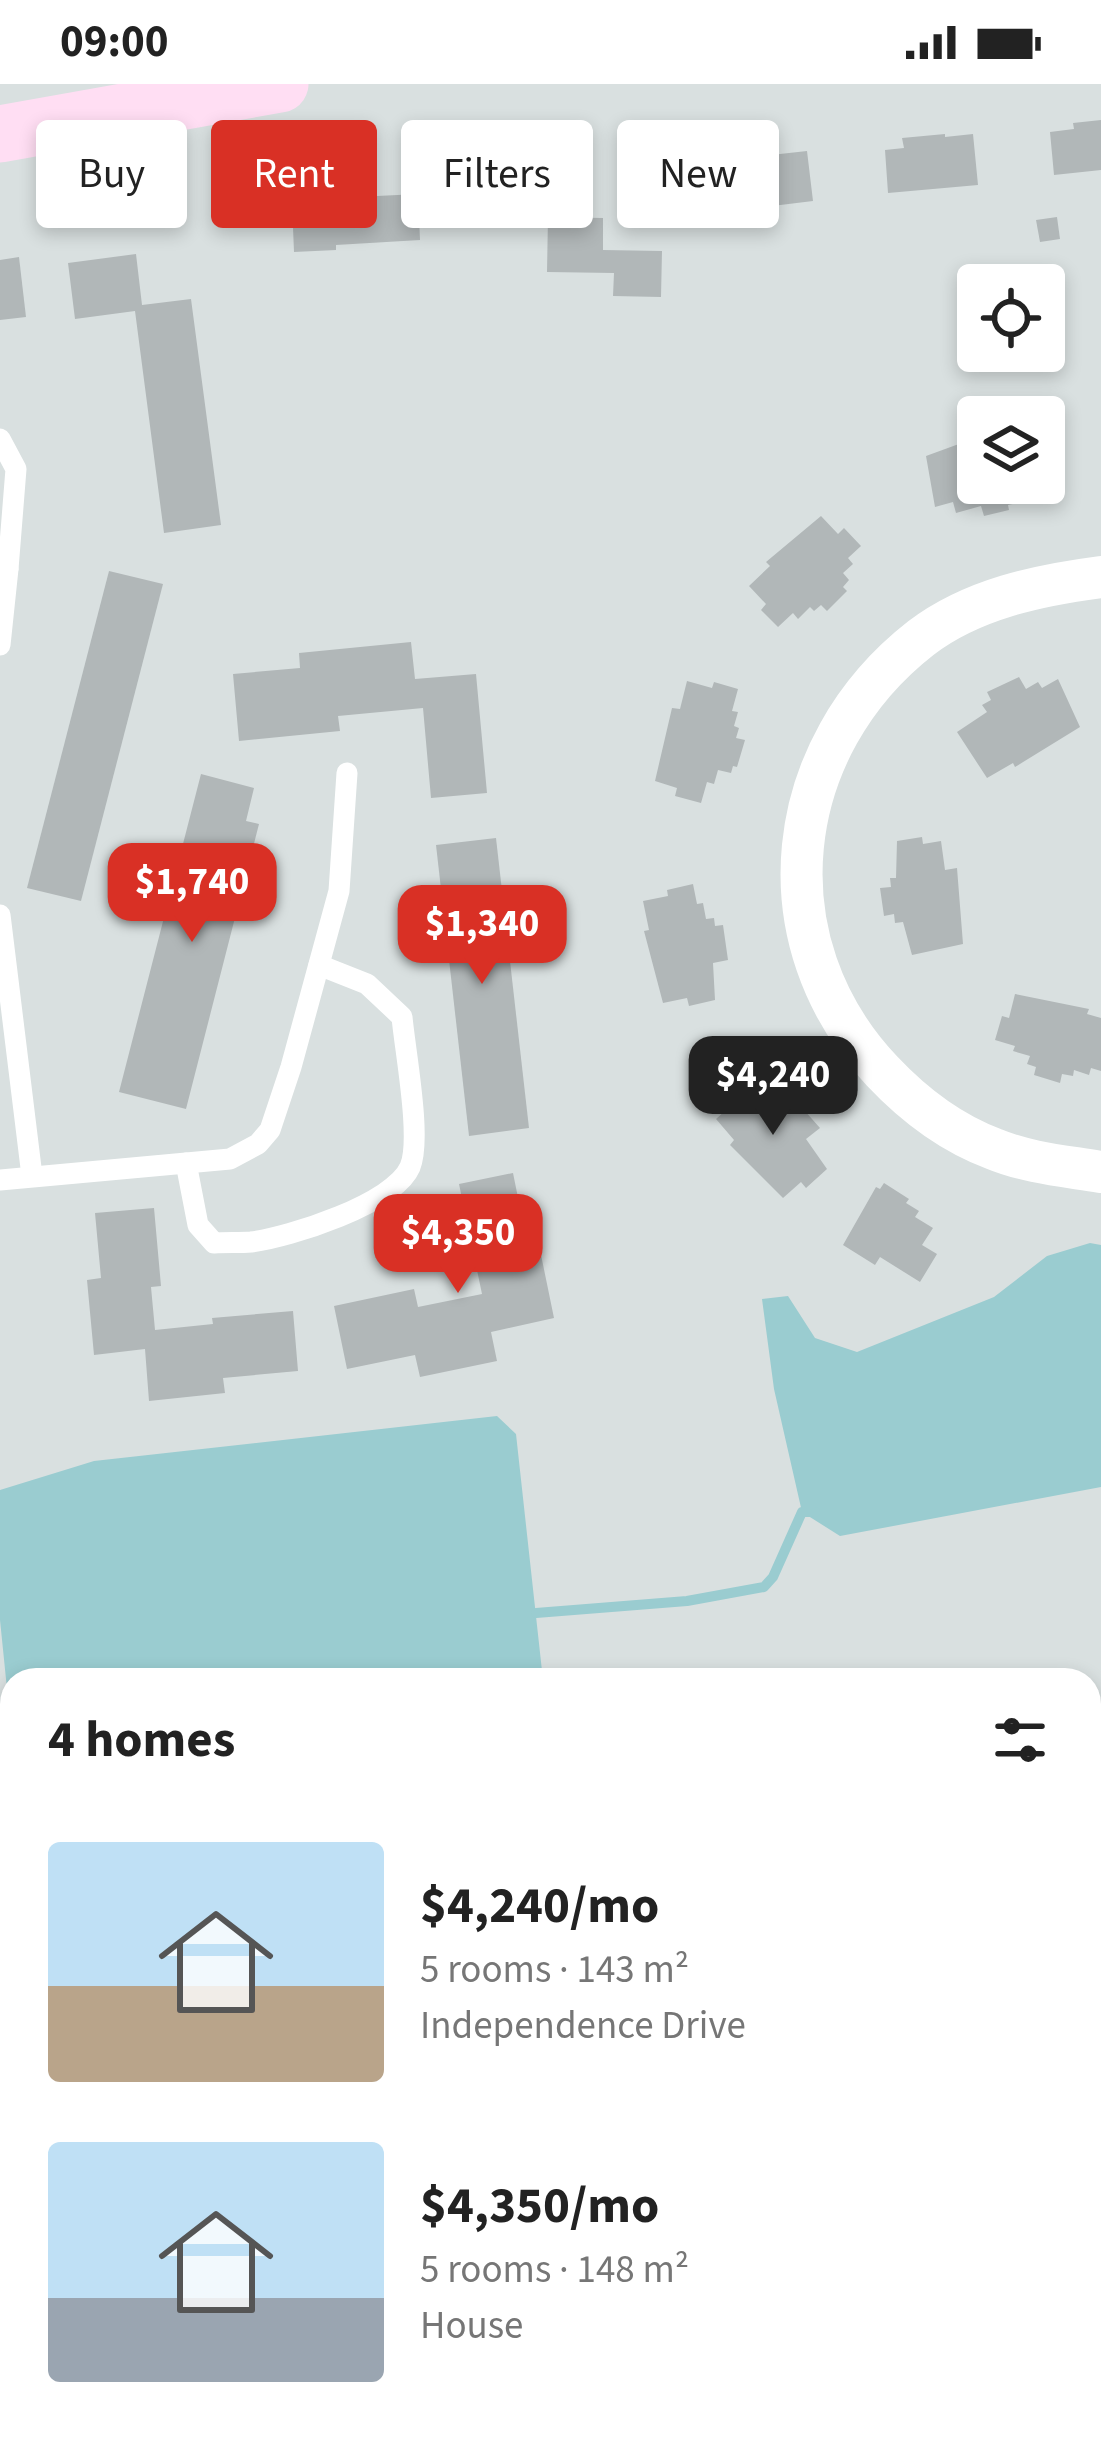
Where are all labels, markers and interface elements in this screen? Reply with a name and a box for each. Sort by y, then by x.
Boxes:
text: 09:00 [60,10,169,74]
chip: Buy [36,120,187,228]
chip: Rent [211,120,377,228]
chip: Filters [401,120,593,228]
chip: New [617,120,779,228]
map controls [957,264,1065,504]
button: locate [957,264,1065,372]
button: layers [957,396,1065,504]
pin: $1,740 [94,843,290,945]
text: $1,740 [135,854,249,910]
pin: $1,340 [384,885,580,987]
text: $1,340 [425,896,539,952]
pin: $4,240 [675,1036,871,1138]
text: $4,240 [716,1047,830,1103]
pin: $4,350 [360,1194,556,1296]
text: $4,350 [401,1205,515,1261]
text: 4 homes [48,1704,235,1776]
icon: filters [987,1707,1053,1773]
text: $4,240/mo [420,1870,659,1942]
icon: home [144,1890,288,2034]
text: 5 rooms · 143 m² [420,1942,689,1998]
text: Independence Drive [420,1998,746,2054]
text: $4,350/mo [420,2170,659,2242]
icon: home [144,2190,288,2334]
text: 5 rooms · 148 m² [420,2242,689,2298]
text: House [420,2298,523,2354]

